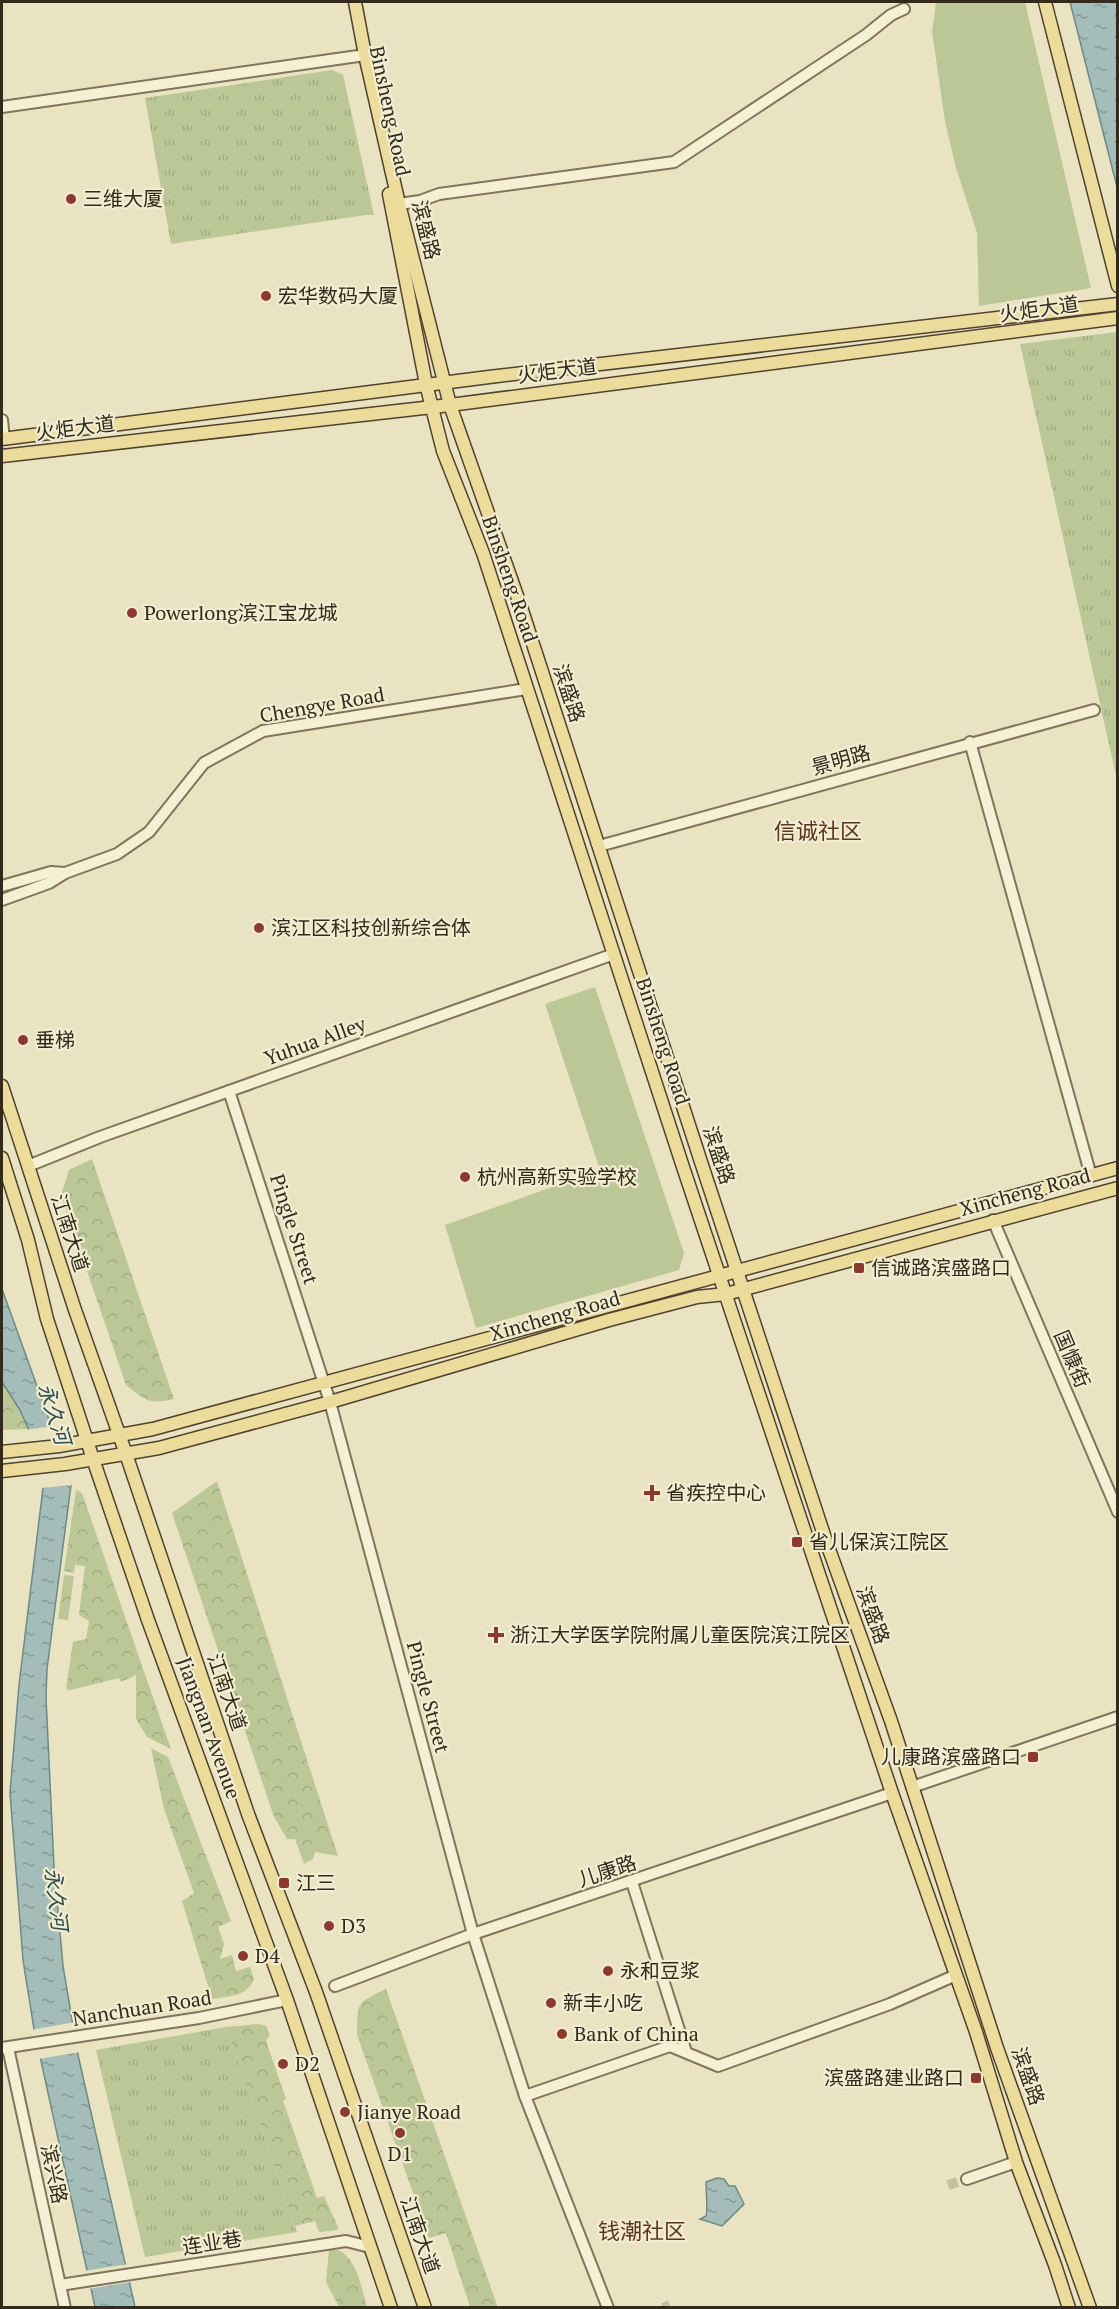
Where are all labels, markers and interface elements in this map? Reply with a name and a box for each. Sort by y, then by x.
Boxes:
street label: Binsheng Road [364,43,417,179]
place label: 三维大厦 [83,185,163,212]
marker: 三维大厦 [64,192,78,206]
street label: 滨盛路 [406,198,447,262]
place label: 宏华数码大厦 [278,282,398,309]
marker: 宏华数码大厦 [259,289,273,303]
street label: 火炬大道 [997,290,1080,327]
street label: 火炬大道 [516,352,598,389]
street label: 火炬大道 [34,409,116,446]
street label: Binsheng Road [476,512,545,646]
place label: Powerlong滨江宝龙城 [144,599,338,626]
marker: Powerlong滨江宝龙城 [125,606,139,620]
street label: 滨盛路 [547,660,592,726]
street label: Chengye Road [257,680,386,729]
street label: 景明路 [808,738,873,781]
district label: 信诚社区 [774,816,862,845]
place label: 滨江区科技创新综合体 [271,914,471,941]
marker: 滨江区科技创新综合体 [252,921,266,935]
street label: Binsheng Road [630,974,697,1108]
street label: Yuhua Alley [260,1009,370,1071]
place label: 垂梯 [35,1026,75,1053]
marker: 垂梯 [16,1033,30,1047]
street label: 滨盛路 [697,1122,742,1188]
street label: Xincheng Road [957,1161,1093,1222]
place label: 杭州高新实验学校 [477,1163,637,1190]
street label: Pingle Street [264,1170,325,1288]
marker: 杭州高新实验学校 [458,1170,472,1184]
street label: 江南大道 [45,1191,96,1275]
place label: 信诚路滨盛路口 [871,1254,1011,1281]
marker: 信诚路滨盛路口 [852,1261,866,1275]
street label: Xincheng Road [487,1284,623,1347]
street label: 国慷街 [1048,1326,1097,1392]
water label: 永久河 [32,1379,79,1452]
place label: 省疾控中心 [666,1479,766,1506]
marker: 省疾控中心 [643,1484,661,1502]
place label: 省儿保滨江院区 [809,1528,949,1555]
marker: 省儿保滨江院区 [790,1535,804,1549]
street label: 滨盛路 [851,1582,896,1648]
place label: 浙江大学医学院附属儿童医院滨江院区 [510,1621,850,1648]
marker: 浙江大学医学院附属儿童医院滨江院区 [487,1626,505,1644]
street label: Pingle Street [401,1638,457,1756]
street label: 江南大道 [202,1650,253,1734]
street label: Jiangnan Avenue [171,1653,248,1803]
place label: 儿康路滨盛路口 [881,1743,1021,1770]
marker: 儿康路滨盛路口 [1026,1750,1040,1764]
street label: 儿康路 [574,1848,640,1893]
water label: 永久河 [39,1866,75,1936]
place label: 江三 [296,1869,336,1896]
marker: 江三 [277,1876,291,1890]
place label: D3 [341,1912,366,1939]
marker: D3 [322,1919,336,1933]
place label: D4 [255,1942,280,1969]
marker: D4 [236,1949,250,1963]
place label: 永和豆浆 [620,1957,700,1984]
marker: 永和豆浆 [601,1964,615,1978]
street label: Nanchuan Road [70,1983,213,2032]
place label: 新丰小吃 [563,1989,643,2016]
marker: 新丰小吃 [544,1996,558,2010]
place label: Bank of China [574,2020,699,2047]
marker: Bank of China [555,2027,569,2041]
street label: 滨盛路 [1006,2043,1051,2109]
place label: D2 [295,2050,320,2077]
marker: D2 [276,2057,290,2071]
place label: 滨盛路建业路口 [824,2064,964,2091]
marker: 滨盛路建业路口 [969,2071,983,2085]
place label: Jianye Road [357,2098,461,2125]
marker: Jianye Road [338,2105,352,2119]
marker: D1 [393,2126,407,2140]
place label: D1 [388,2140,412,2167]
street label: 滨兴路 [35,2142,74,2206]
street label: 江南大道 [395,2193,446,2277]
district label: 钱潮社区 [598,2216,686,2245]
street label: 连业巷 [180,2224,244,2261]

